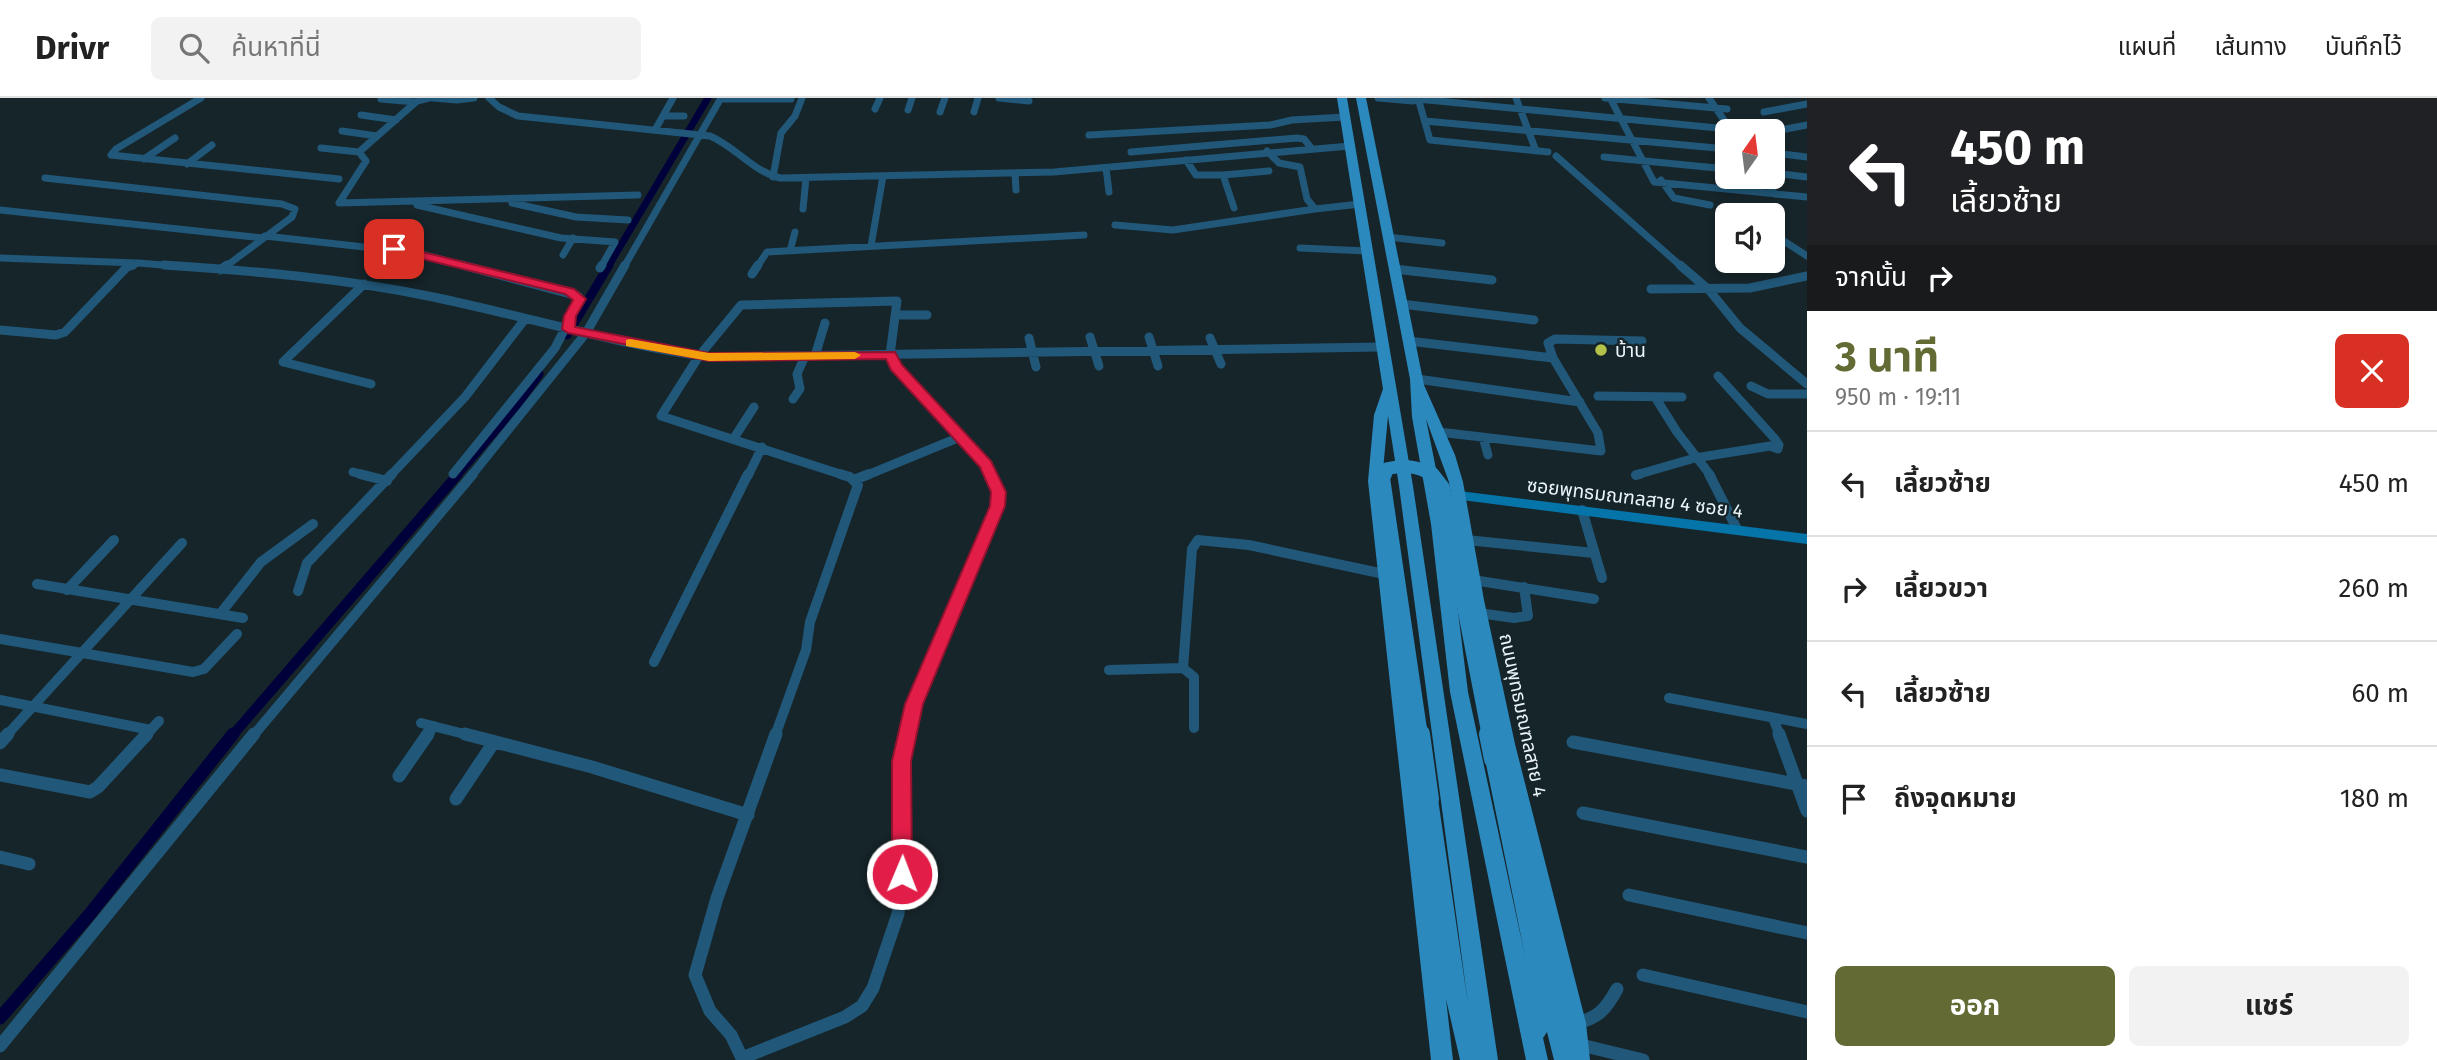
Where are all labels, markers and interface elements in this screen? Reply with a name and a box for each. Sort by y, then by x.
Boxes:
search box [151,17,641,80]
text: Drivr [35,28,109,68]
icon: search [175,29,213,67]
text: ค้นหาที่นี่ [231,32,321,63]
text: แผนที่ [2118,33,2176,61]
text: เส้นทาง [2214,33,2287,61]
text: บันทึกไว้ [2325,33,2402,61]
text: 450 m [1950,118,2085,177]
north arrow [1715,119,1785,189]
map controls [1715,119,1785,273]
icon: left [1835,126,1926,217]
text: เลี้ยวซ้าย [1950,182,2062,220]
button: sound [1715,203,1785,273]
pin [364,219,424,279]
icon: arrive [375,230,413,268]
icon: right [1921,259,1959,297]
text: จากนั้น [1835,262,1907,293]
text: 3 นาที [1835,332,1939,382]
button: close [2335,334,2409,408]
place label: บ้าน [1615,339,1646,362]
marker: บ้าน [1593,342,1609,358]
text: 950 m · 19:11 [1835,383,1961,411]
icon: left [1835,465,1873,503]
text: เลี้ยวซ้าย [1894,468,1991,499]
text: 450 m [2339,468,2409,499]
street label: ซอยพุทธมณฑลสาย 4 ซอย 4 [1526,473,1744,523]
icon: right [1835,570,1873,608]
text: เลี้ยวขวา [1894,573,1988,604]
text: 260 m [2339,573,2409,604]
street label: ถนนพุทธมณฑลสาย 4 [1494,631,1552,799]
icon: left [1835,675,1873,713]
text: เลี้ยวซ้าย [1894,678,1991,709]
text: 60 m [2351,678,2409,709]
icon: arrive [1835,780,1873,818]
text: ถึงจุดหมาย [1894,783,2017,814]
text: 180 m [2340,783,2409,814]
position arrow [865,837,939,911]
button: ออก [1835,966,2115,1046]
button: แชร์ [2129,966,2409,1046]

